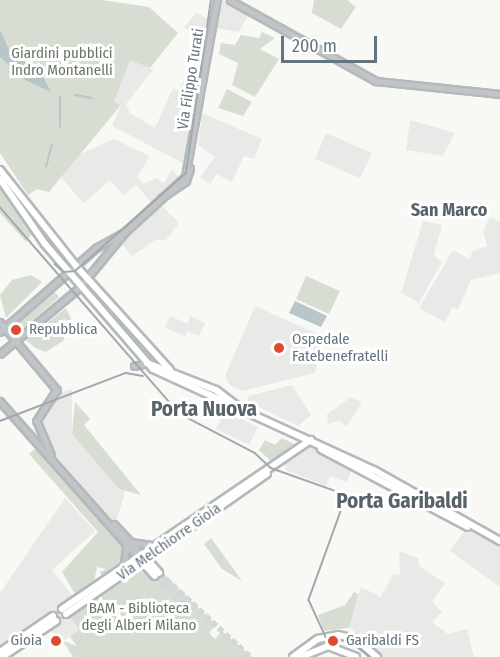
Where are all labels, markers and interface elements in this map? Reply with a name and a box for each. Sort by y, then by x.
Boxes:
scale bar [284,24,380,62]
street label: Via Filippo Turati [174,27,208,131]
text: 200 m [292,35,337,57]
park label: Giardini pubblici Indro Montanelli [11,44,113,79]
district label: San Marco [411,199,487,221]
marker: Repubblica [7,321,25,339]
place label: Repubblica [29,321,98,339]
place label: Ospedale Fatebenefratelli [292,330,388,365]
marker: Ospedale Fatebenefratelli [270,339,288,357]
district label: Porta Nuova [151,396,257,422]
district label: Porta Garibaldi [336,488,468,514]
street label: Via Melchiorre Gioia [114,499,224,585]
park label: BAM - Biblioteca degli Alberi Milano [81,599,197,634]
place label: Gioia [11,632,42,650]
marker: Gioia [47,632,65,650]
marker: Garibaldi FS [324,632,342,650]
place label: Garibaldi FS [346,632,419,650]

